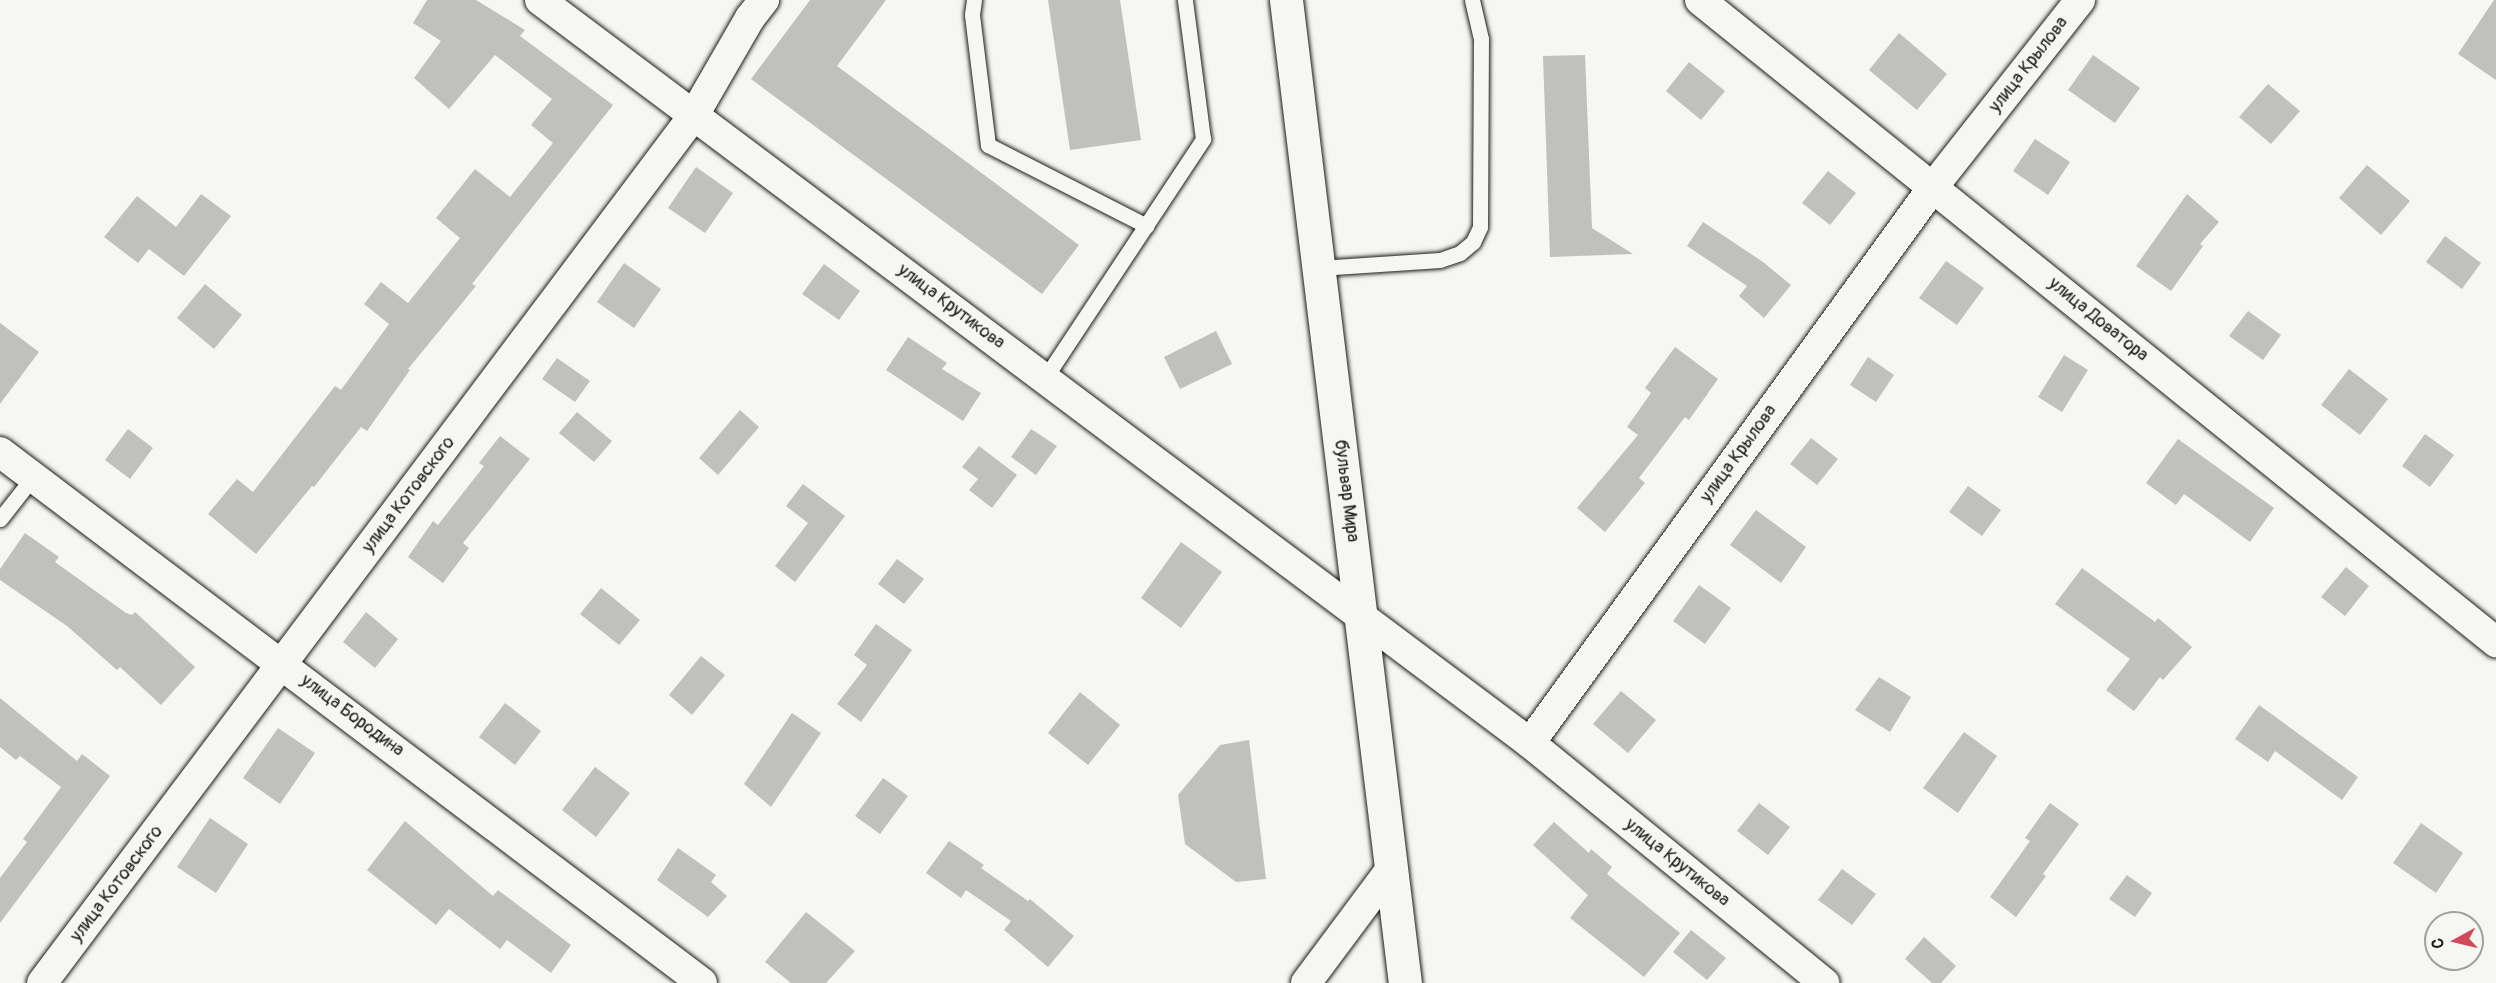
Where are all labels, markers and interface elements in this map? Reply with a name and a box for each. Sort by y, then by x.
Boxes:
street label: улица Крылова [1985,13,2073,117]
street label: улица Крутикова [893,260,1009,354]
street label: улица Доватора [2044,273,2152,367]
street label: улица Крылова [1696,401,1782,507]
street label: улица Котовского [358,433,460,557]
street label: бульвар Мира [1329,438,1363,544]
street label: улица Бородина [296,670,408,762]
street label: улица Крутикова [1620,814,1734,912]
street label: улица Котовского [66,822,168,946]
north arrow [2424,911,2484,971]
text: С [2428,937,2449,950]

